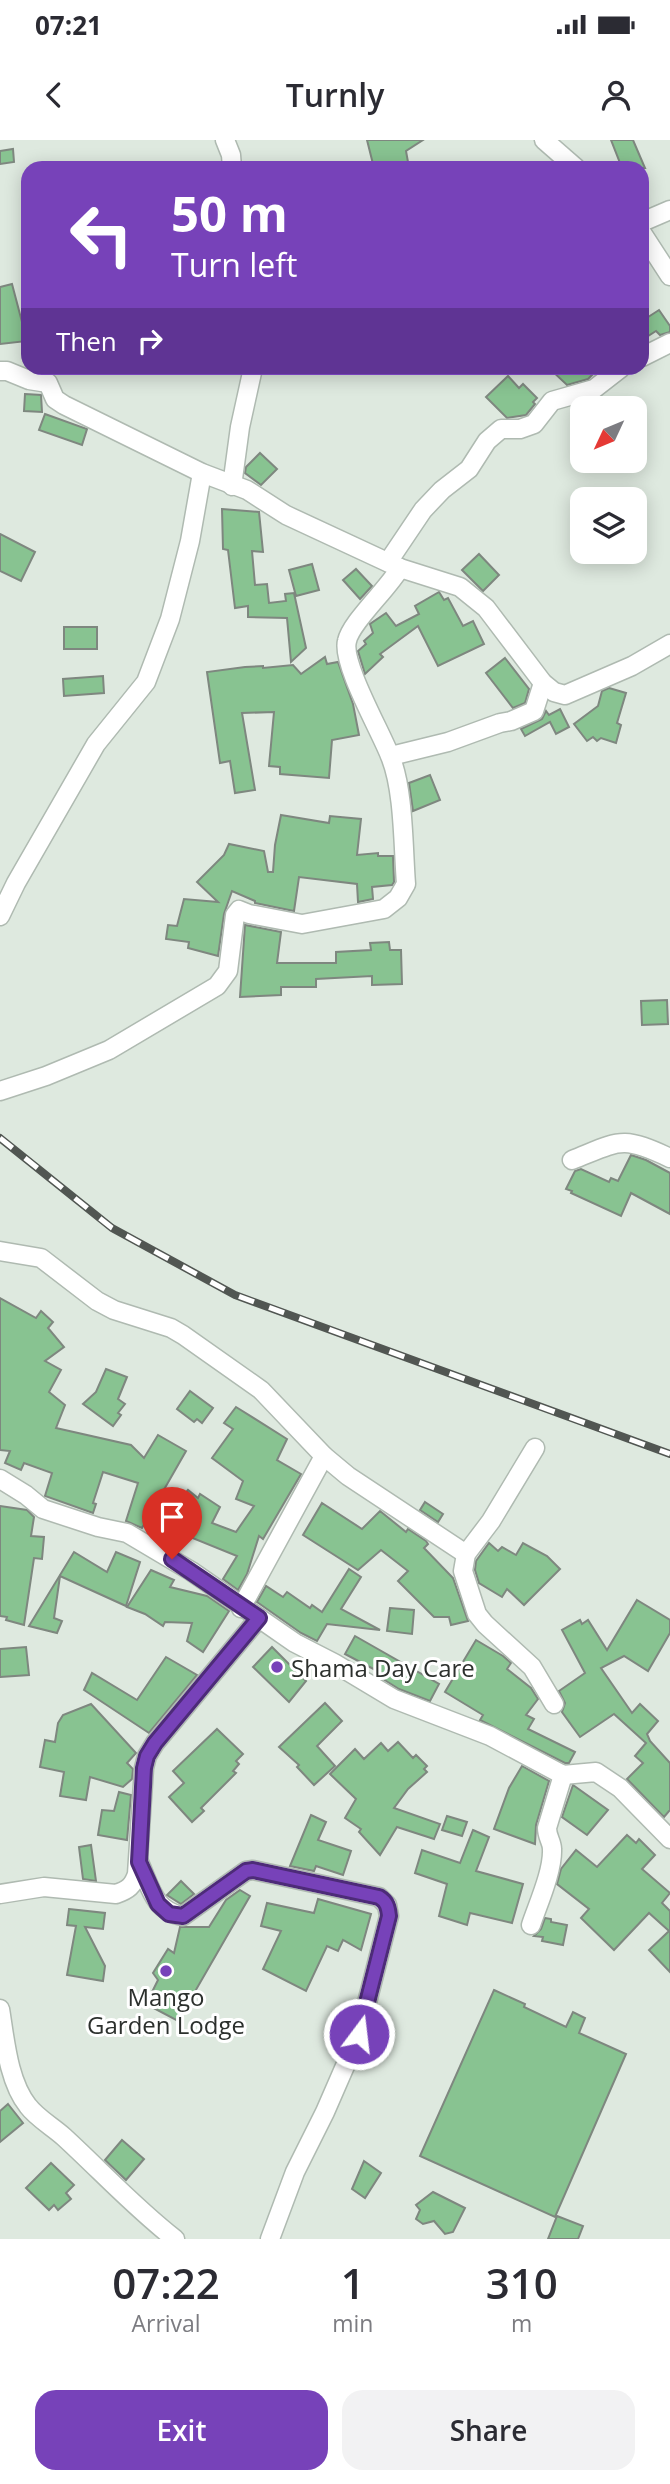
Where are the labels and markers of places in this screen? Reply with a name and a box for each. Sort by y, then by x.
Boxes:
pin [142,1487,202,1559]
place label: Shama Day Care [291,1651,475,1684]
marker: Shama Day Care [269,1659,285,1675]
marker: Mango Garden Lodge [158,1963,174,1979]
place label: Mango Garden Lodge [87,1980,245,2041]

